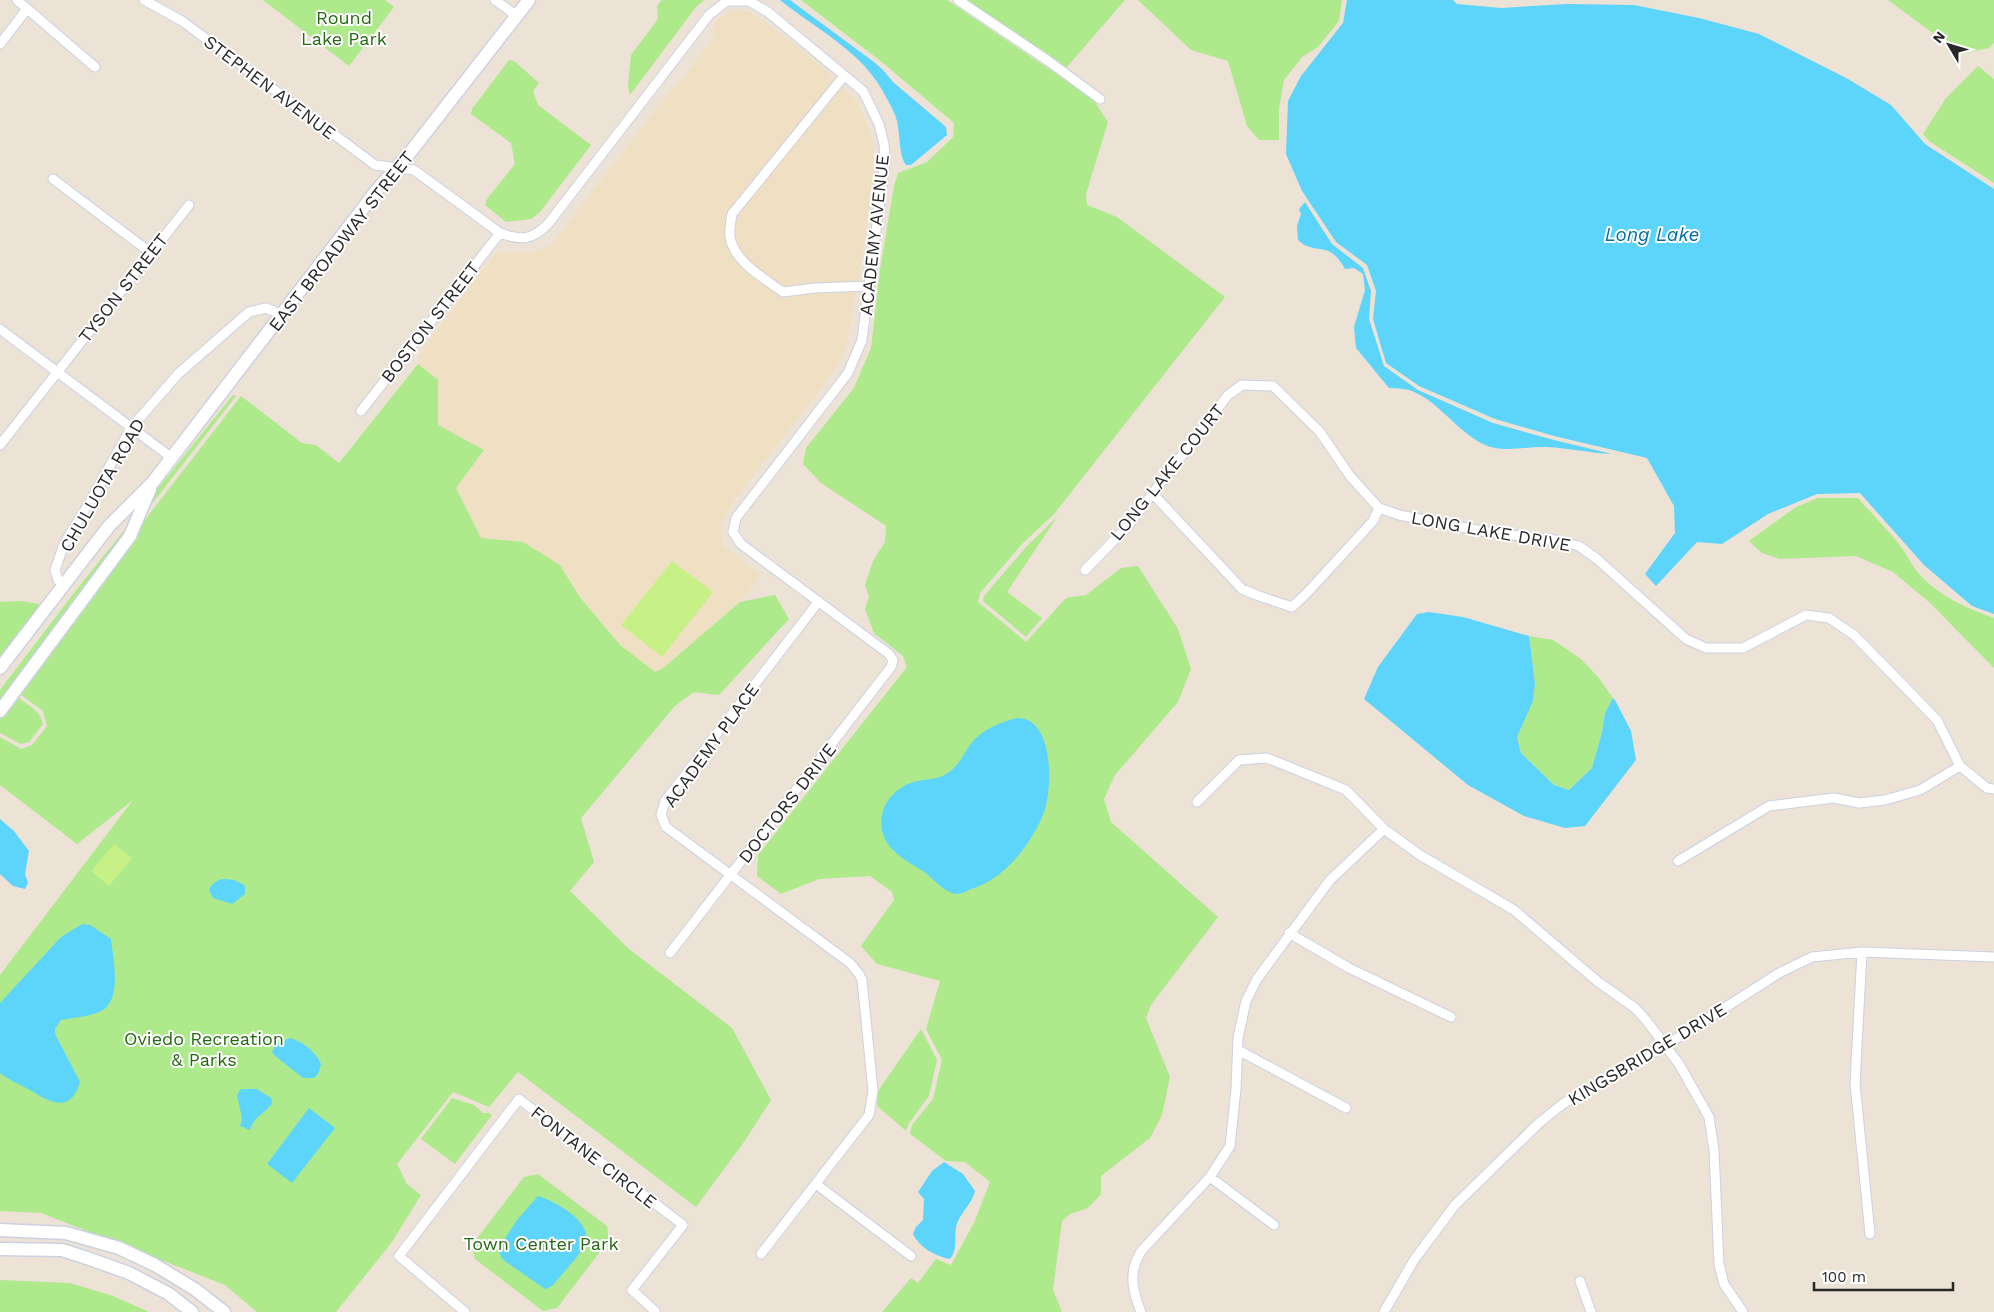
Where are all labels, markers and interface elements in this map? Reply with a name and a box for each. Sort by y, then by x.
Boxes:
park label: Round Lake Park [301,7,387,49]
north arrow [1924,20,1974,70]
text: N [1929,28,1948,46]
street label: STEPHEN AVENUE [200,31,340,143]
street label: EAST BROADWAY STREET [264,147,418,335]
street label: ACADEMY AVENUE [855,153,893,317]
water label: Long Lake [1605,223,1699,246]
street label: TYSON STREET [74,229,172,347]
street label: BOSTON STREET [376,257,484,386]
street label: LONG LAKE COURT [1106,400,1229,544]
street label: CHULUOTA ROAD [55,414,149,556]
street label: LONG LAKE DRIVE [1410,507,1572,555]
street label: ACADEMY PLACE [659,679,763,811]
street label: DOCTORS DRIVE [734,739,840,867]
street label: KINGSBRIDGE DRIVE [1564,998,1730,1110]
park label: Oviedo Recreation & Parks [124,1028,284,1070]
street label: FONTANE CIRCLE [527,1101,661,1213]
park label: Town Center Park [463,1233,619,1254]
scale bar [1814,1260,1953,1292]
text: 100 m [1822,1268,1866,1286]

